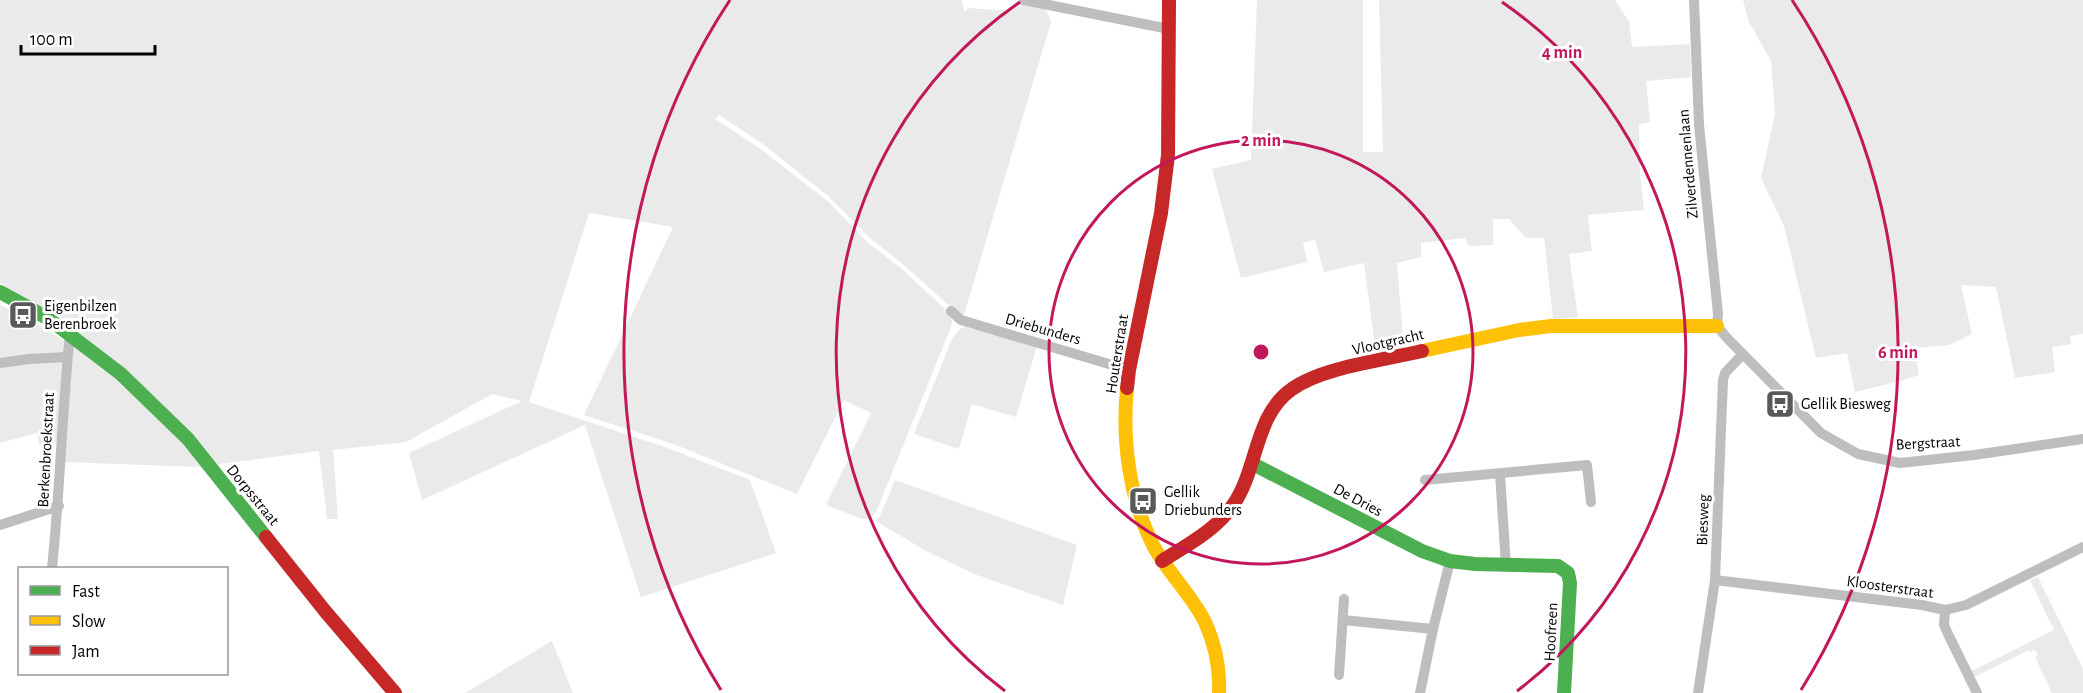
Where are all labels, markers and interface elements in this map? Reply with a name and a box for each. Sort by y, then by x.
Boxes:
scale bar [21,18,154,56]
text: 100 m [30,31,73,49]
text: 4 min [1542,44,1582,62]
street label: Zilverdennenlaan [1675,109,1701,219]
text: 2 min [1241,132,1281,150]
place label: Eigenbilzen Berenbroek [44,298,117,332]
bus stop icon: Eigenbilzen Berenbroek [7,299,39,331]
street label: Driebunders [1003,311,1083,347]
street label: Houterstraat [1103,313,1131,395]
street label: Vlootgracht [1351,326,1425,358]
centre of rings [1251,342,1271,362]
text: 6 min [1878,344,1918,362]
bus stop icon: Gellik Biesweg [1764,388,1796,420]
street label: Berkenbroekstraat [35,392,57,508]
place label: Gellik Biesweg [1801,396,1891,412]
street label: Bergstraat [1895,433,1961,453]
street label: Dorpsstraat [224,462,282,528]
street label: De Dries [1331,480,1385,520]
place label: Gellik Driebunders [1164,484,1242,518]
bus stop icon: Gellik Driebunders [1127,485,1159,517]
street label: Biesweg [1694,494,1712,546]
legend [18,567,228,675]
street label: Kloosterstraat [1845,573,1935,601]
text: Fast [72,583,100,601]
street label: Hoofreen [1541,602,1561,662]
text: Slow [72,613,105,631]
text: Jam [72,643,100,661]

